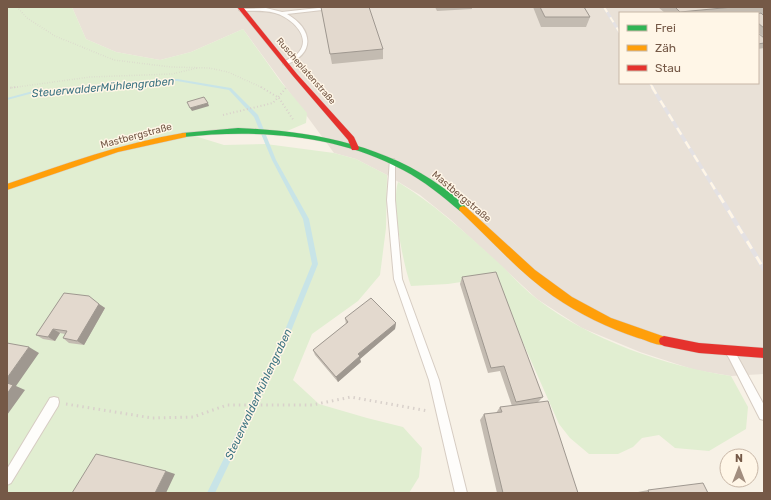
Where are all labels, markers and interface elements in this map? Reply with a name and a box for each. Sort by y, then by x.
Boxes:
legend [619,12,759,84]
text: Frei [655,21,676,35]
street label: Ruscheplatenstraße [274,36,338,106]
text: Zäh [655,41,676,55]
text: Stau [655,61,681,75]
water label: SteuerwalderMühlengraben [31,75,175,100]
street label: Mastbergstraße [99,121,174,151]
street label: Mastbergstraße [429,169,494,225]
water label: SteuerwalderMühlengraben [222,326,295,462]
north arrow [719,448,759,488]
text: N [735,452,743,465]

